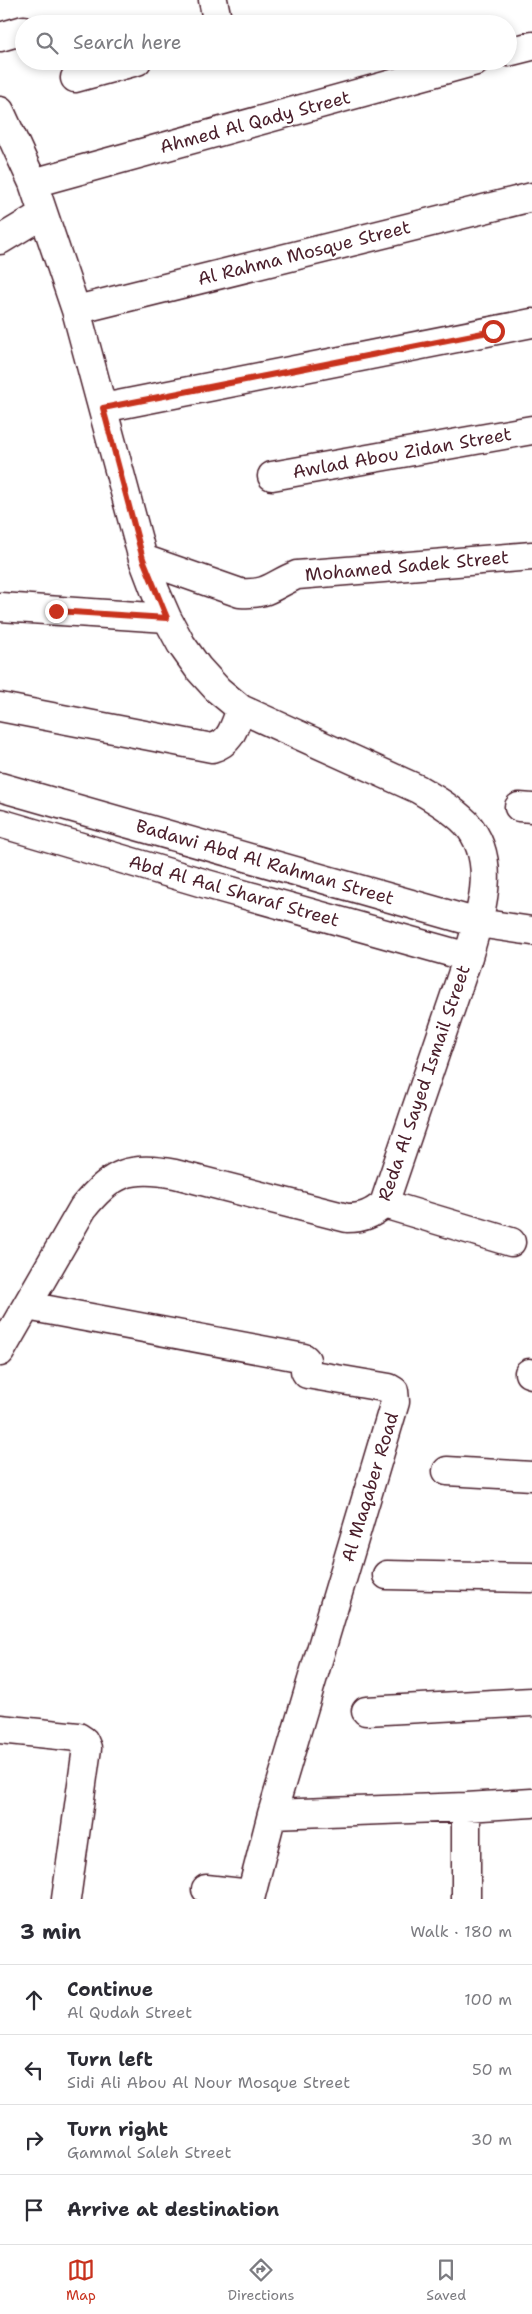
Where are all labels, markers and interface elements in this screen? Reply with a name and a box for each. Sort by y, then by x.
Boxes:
search box [15,15,517,70]
icon: search [33,29,61,57]
text: Search here [73,30,182,55]
street label: Ahmed Al Qady Street [157,85,353,159]
street label: Al Rahma Mosque Street [195,215,413,291]
route start [482,320,505,343]
street label: Awlad Abou Zidan Street [291,422,514,484]
street label: Mohamed Sadek Street [304,545,510,587]
route end [45,600,68,623]
street label: Badawi Abd Al Rahman Street [133,814,397,910]
street label: Abd Al Aal Sharaf Street [126,849,342,933]
street label: Reda Al Sayed Ismail Street [372,962,476,1204]
street label: Al Maqaber Road [336,1409,404,1565]
text: 3 min [20,1918,81,1946]
text: Walk · 180 m [410,1921,512,1942]
text: Continue [67,1977,153,2002]
icon: ahead [20,1986,48,2014]
text: 100 m [464,1989,512,2010]
text: Al Qudah Street [67,2002,192,2023]
text: Turn left [67,2047,153,2072]
icon: left [20,2056,48,2084]
text: 50 m [472,2059,512,2080]
text: Sidi Ali Abou Al Nour Mosque Street [67,2072,350,2093]
text: Turn right [67,2117,168,2142]
icon: right [20,2126,48,2154]
text: 30 m [471,2129,512,2150]
text: Gammal Saleh Street [67,2142,231,2163]
icon: arrive [20,2196,48,2224]
text: Arrive at destination [67,2197,279,2222]
tab: Map [66,2256,96,2304]
tab: Directions [228,2256,294,2304]
tab: Saved [426,2256,466,2304]

